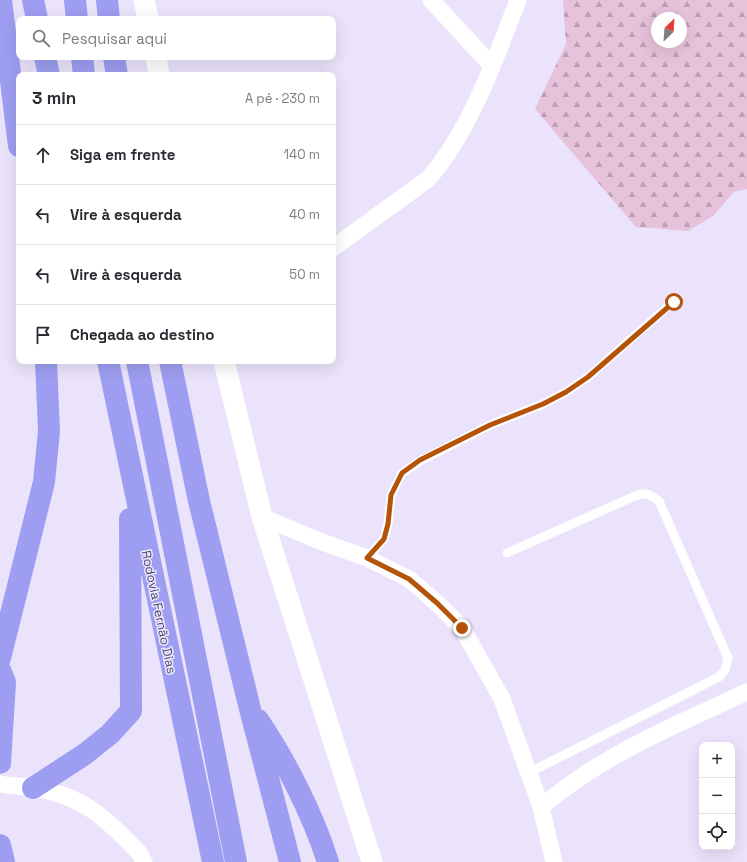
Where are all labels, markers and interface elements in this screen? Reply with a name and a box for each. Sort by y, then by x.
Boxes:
north arrow [651,12,687,48]
search box [16,16,336,60]
icon: search [30,27,52,49]
text: Pesquisar aqui [62,29,167,48]
text: 3 min [32,87,76,109]
text: A pé · 230 m [245,90,320,107]
icon: ahead [32,144,54,166]
text: Siga em frente [70,145,176,164]
text: 140 m [284,146,320,163]
icon: left [32,204,54,226]
text: Vire à esquerda [70,205,182,224]
text: 40 m [289,206,320,223]
icon: left [32,264,54,286]
text: Vire à esquerda [70,265,182,284]
text: 50 m [289,266,320,283]
route start [665,293,683,311]
icon: arrive [32,324,54,346]
text: Chegada ao destino [70,325,214,344]
street label: Rodovia Fernão Dias [138,549,180,675]
route end [453,619,471,637]
map controls [699,742,735,850]
button: + [699,742,735,778]
button: − [699,778,735,814]
button: locate [699,814,735,850]

